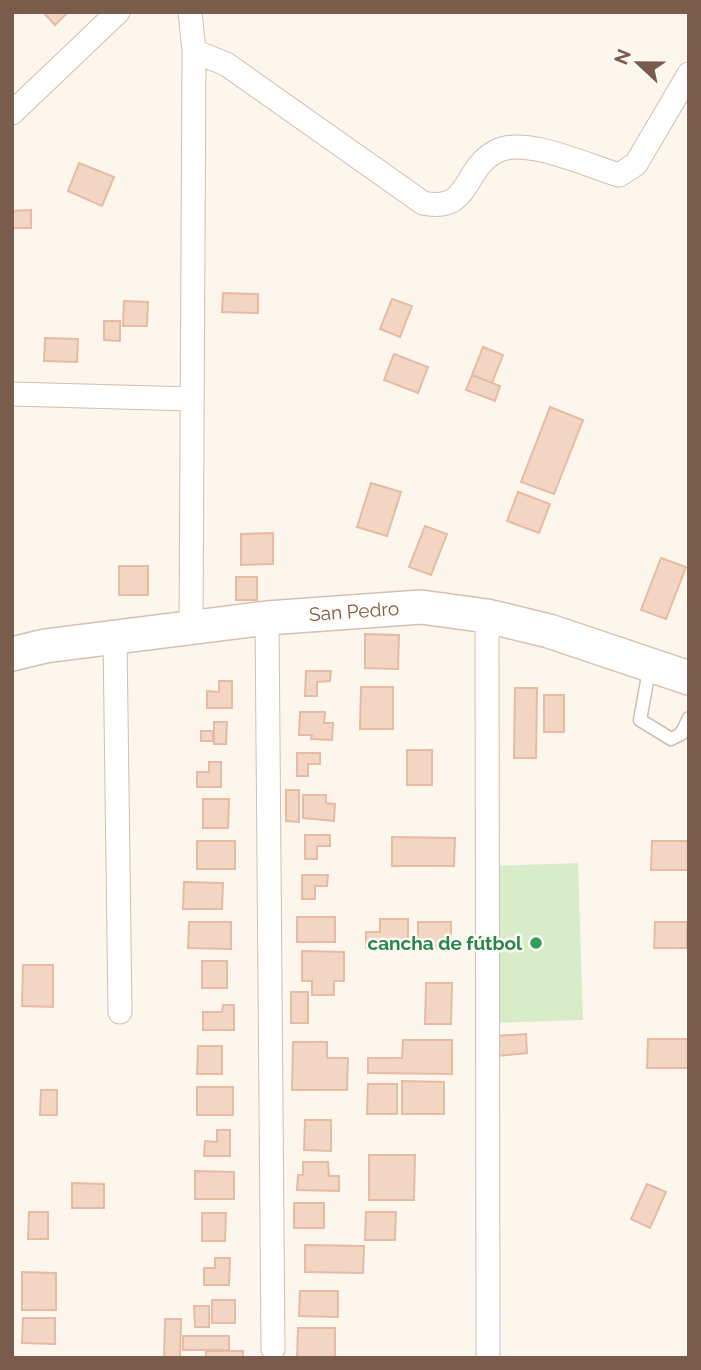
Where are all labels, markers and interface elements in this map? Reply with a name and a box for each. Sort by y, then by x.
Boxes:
north arrow [603,28,673,98]
text: N [609,46,635,67]
street label: San Pedro [308,597,400,625]
place label: cancha de fútbol [367,932,523,954]
marker: cancha de fútbol [528,935,544,951]

